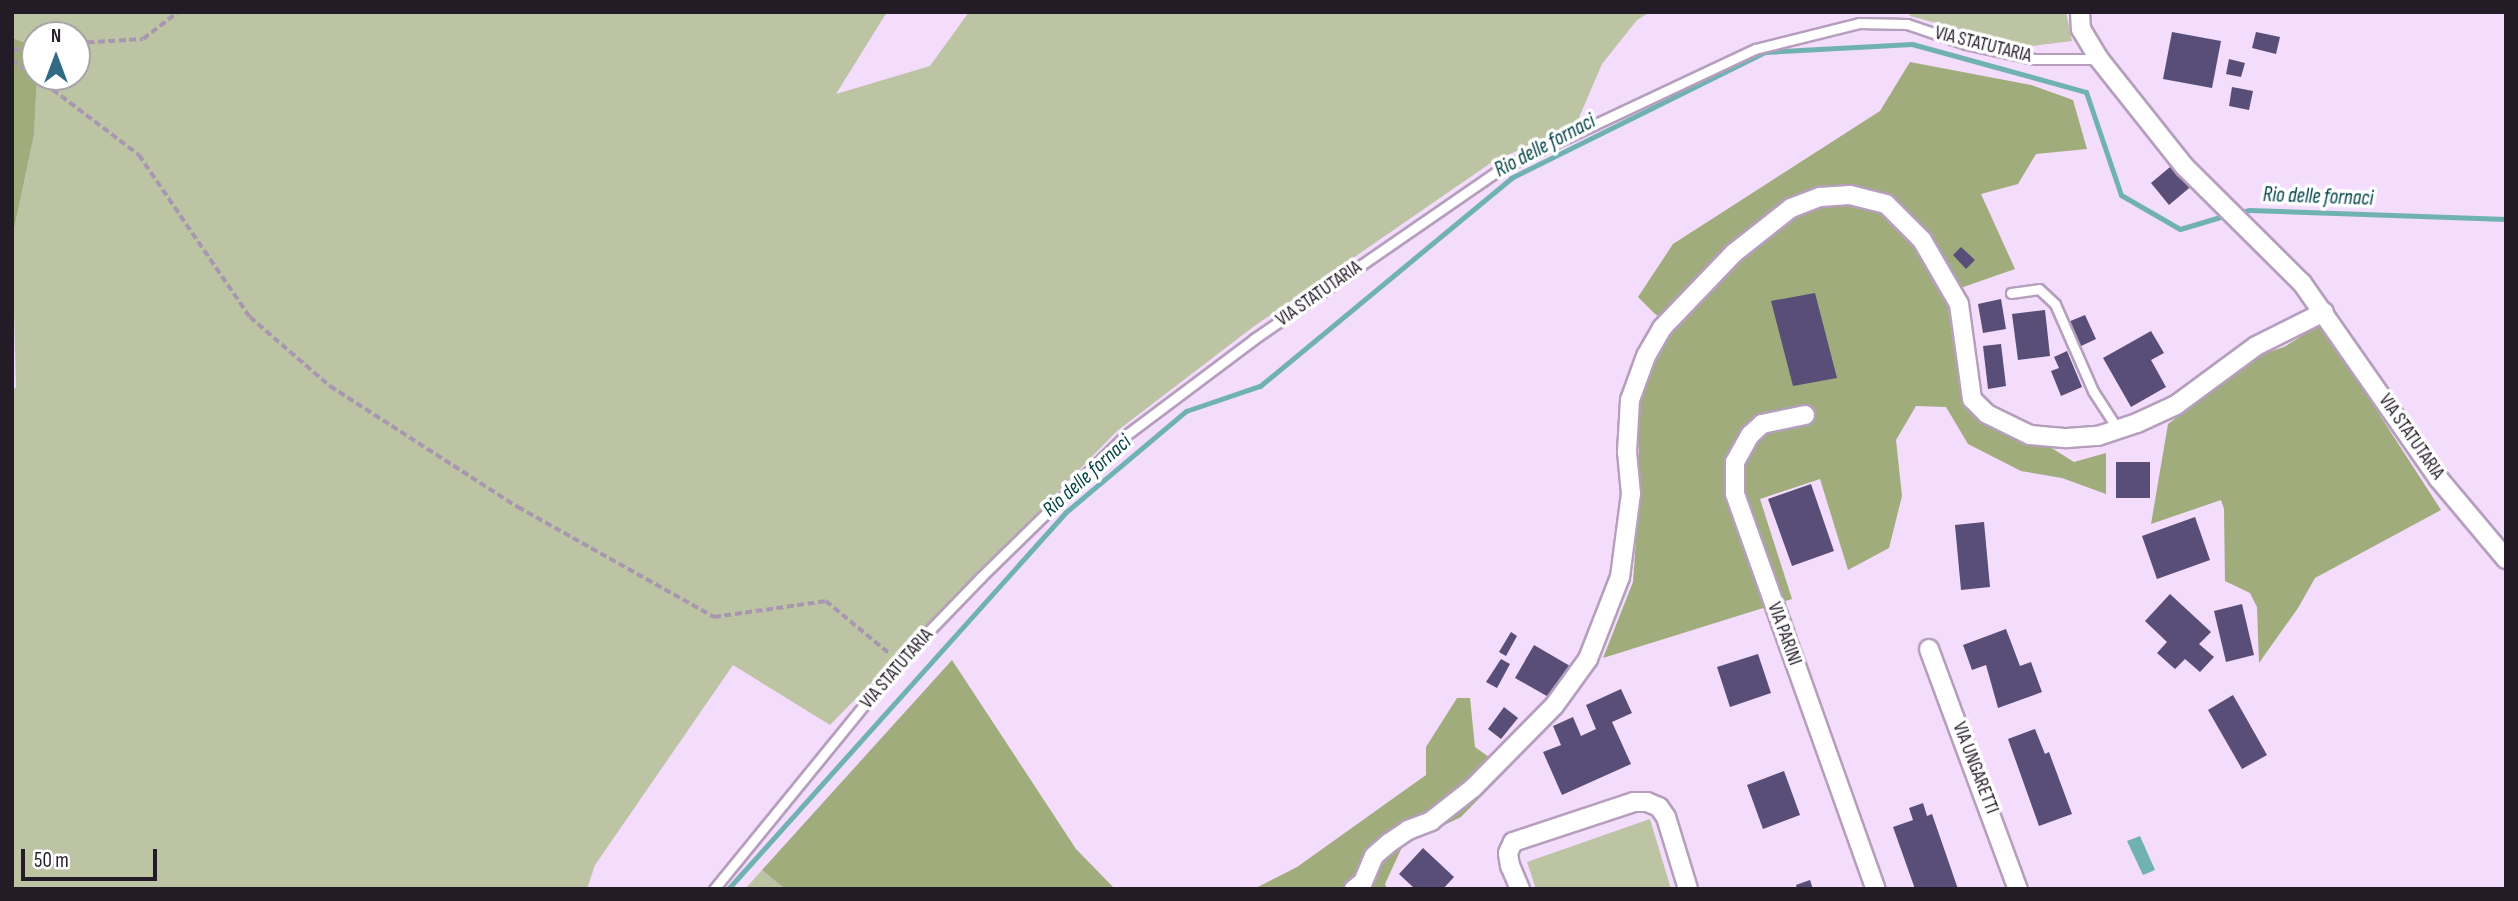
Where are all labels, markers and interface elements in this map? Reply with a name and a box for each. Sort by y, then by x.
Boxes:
north arrow [21,21,91,91]
street label: VIA STATUTARIA [1932,22,2034,68]
text: N [51,25,61,48]
water label: Rio delle fornaci [1490,109,1600,183]
water label: Rio delle fornaci [2262,182,2374,212]
street label: VIA STATUTARIA [1272,256,1366,332]
street label: VIA STATUTARIA [2373,390,2449,484]
water label: Rio delle fornaci [1038,430,1136,522]
street label: VIA PARINI [1762,599,1806,669]
street label: VIA STATUTARIA [856,624,938,714]
street label: VIA UNGARETTI [1947,719,2003,817]
scale bar [24,834,161,878]
text: 50 m [34,848,69,873]

